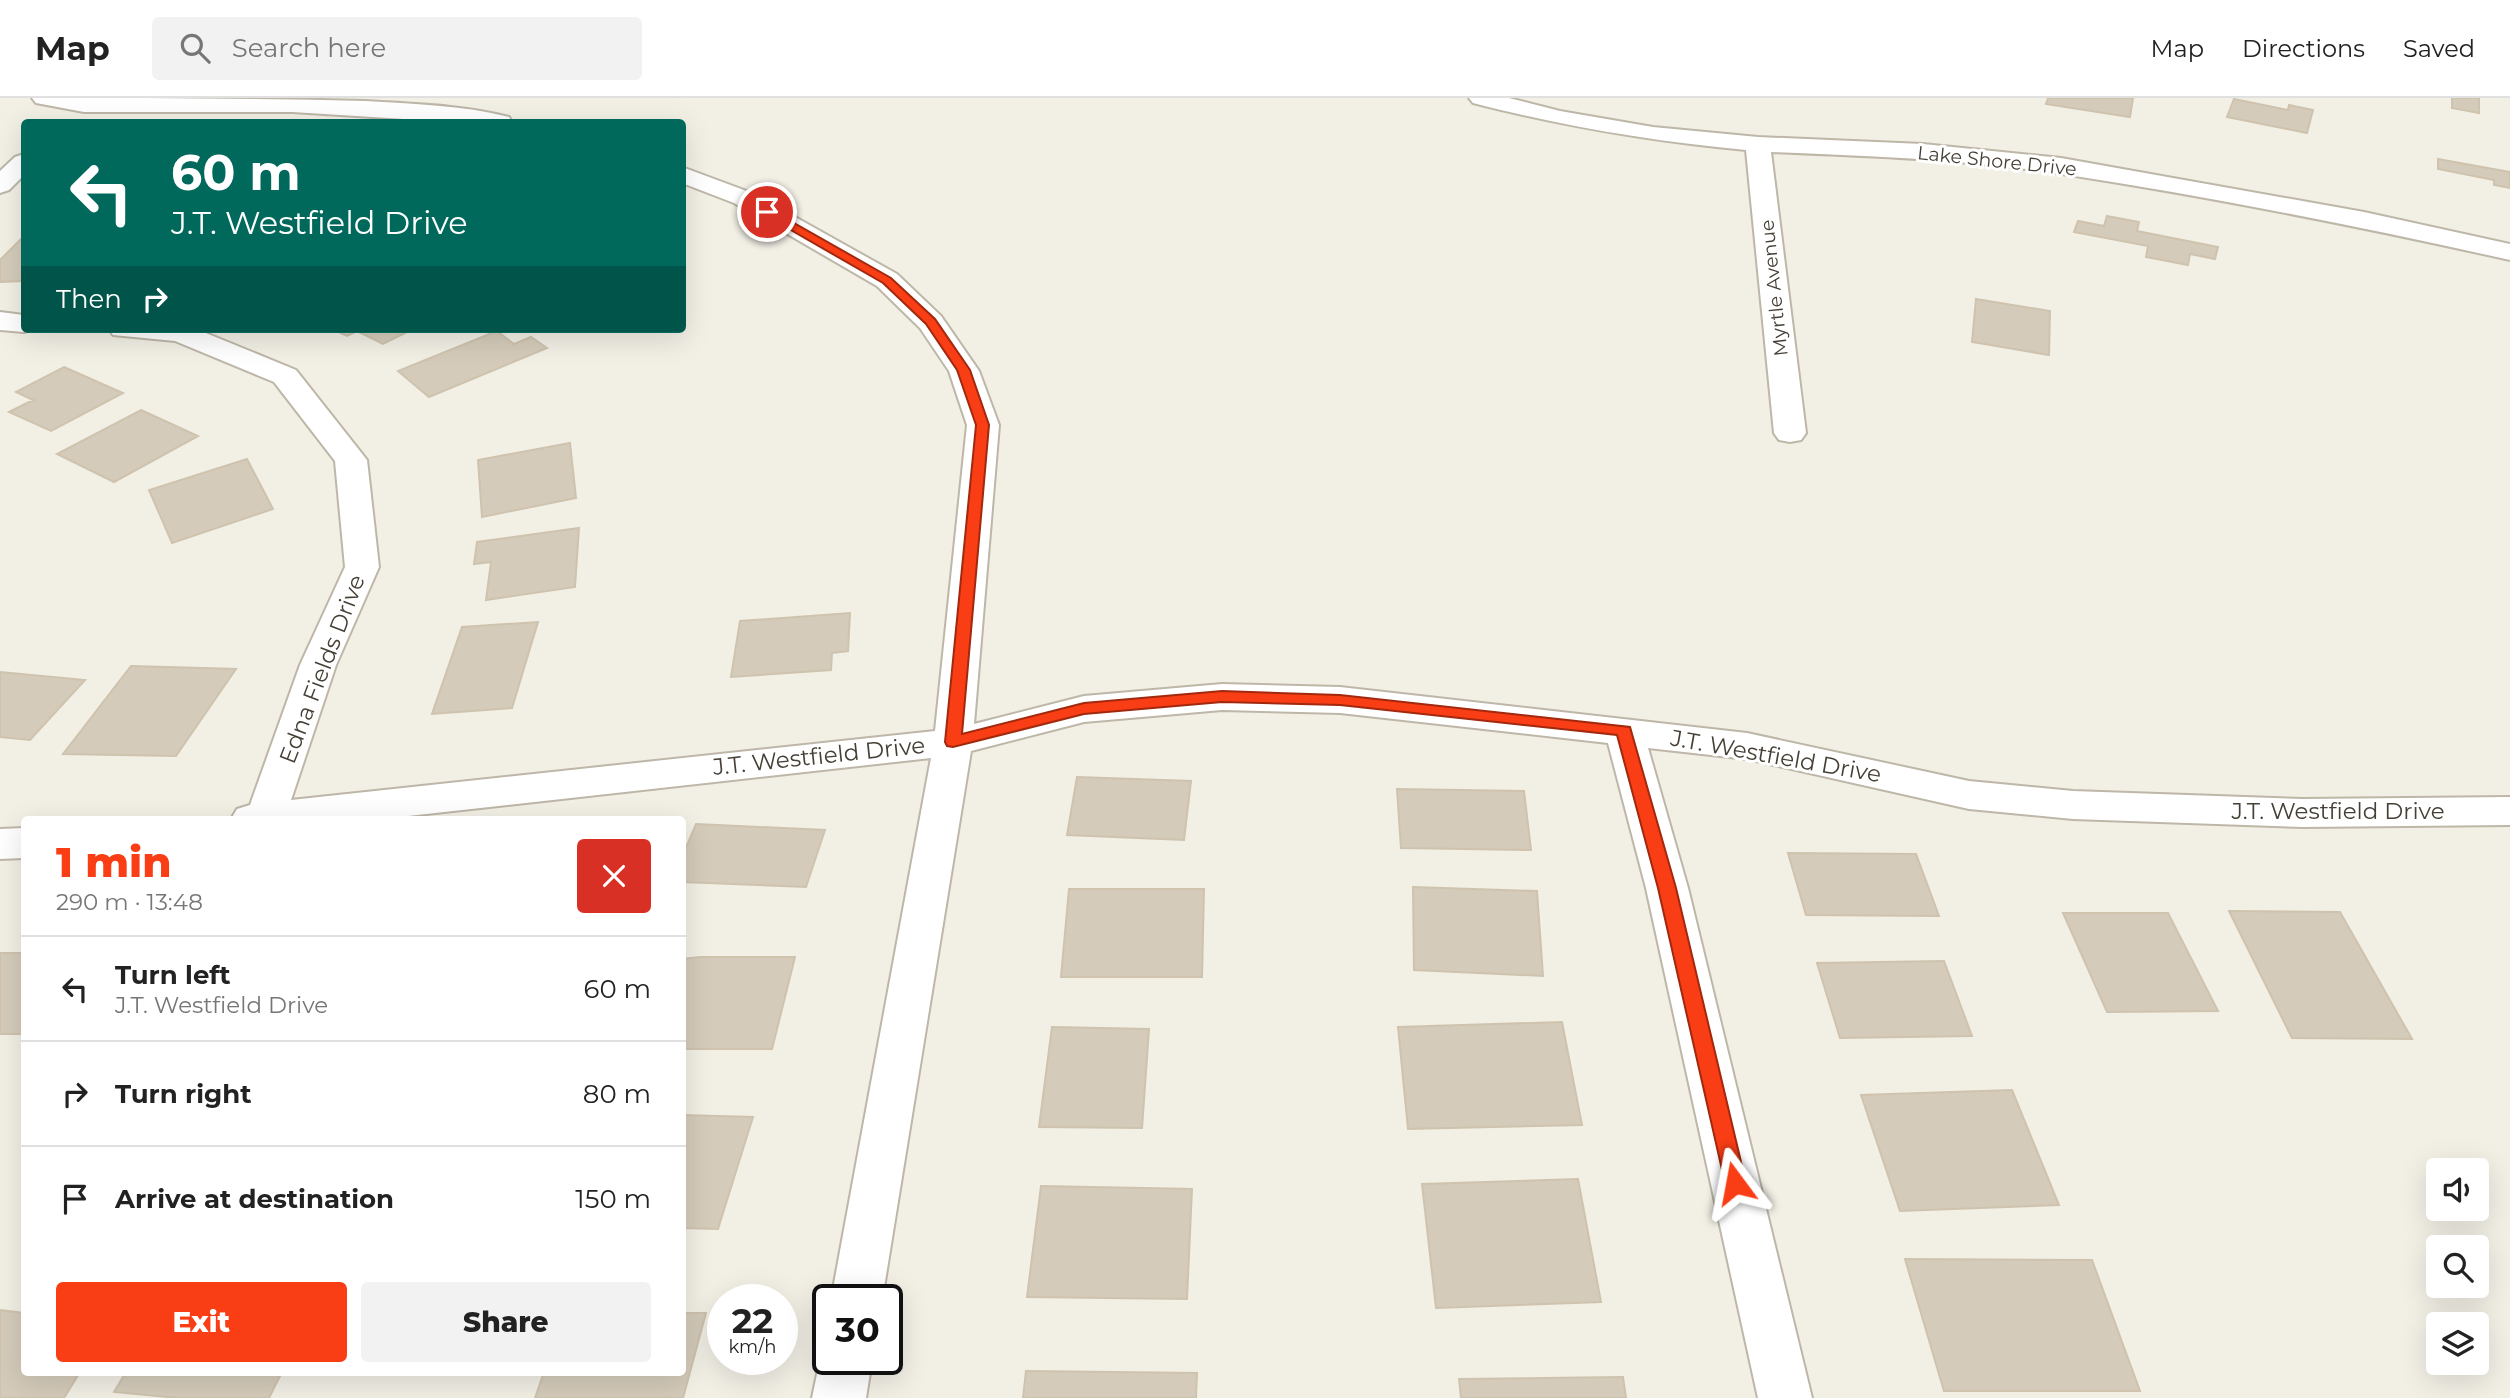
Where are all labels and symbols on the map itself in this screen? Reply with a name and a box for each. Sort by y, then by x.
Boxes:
street label: Lake Shore Drive [1916,141,2078,181]
pin [737,182,797,242]
street label: Myrtle Avenue [1755,219,1793,357]
street label: Edna Fields Drive [273,571,371,767]
street label: J.T. Westfield Drive [1668,724,1883,788]
street label: J.T. Westfield Drive [711,731,927,781]
street label: J.T. Westfield Drive [2230,797,2445,825]
position arrow [1698,1146,1772,1220]
speed limit sign: 30 [812,1284,903,1375]

